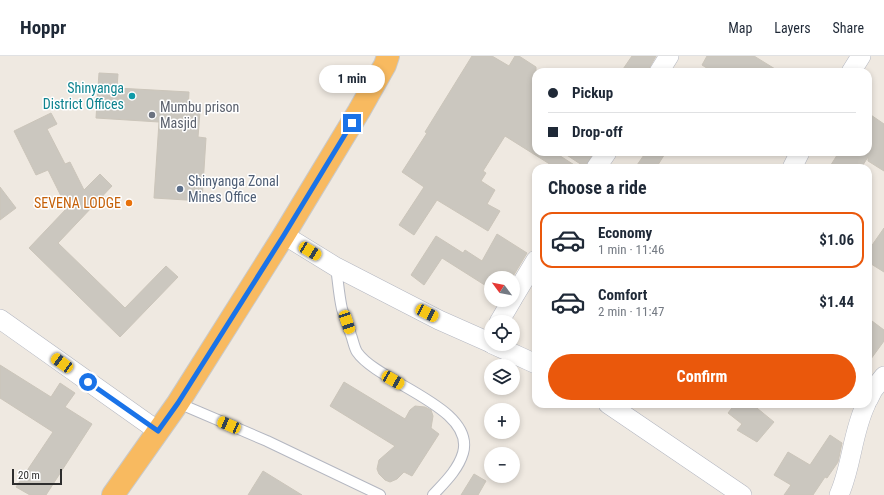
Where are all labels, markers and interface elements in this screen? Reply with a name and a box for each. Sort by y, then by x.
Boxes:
text: Hoppr [20,16,66,39]
text: Map [728,20,752,36]
text: Layers [774,20,811,36]
text: Share [833,20,864,36]
callout: 1 min [319,65,385,93]
text: 1 min [338,71,366,86]
place label: Shinyanga District Offices [43,80,124,112]
text: Pickup [572,84,613,102]
marker: Shinyanga District Offices [127,91,137,101]
place label: Mumbu prison Masjid [160,99,239,131]
marker: Mumbu prison Masjid [147,110,157,120]
route end [343,114,361,132]
text: Drop-off [572,123,623,141]
place label: Shinyanga Zonal Mines Office [188,173,279,205]
text: Choose a ride [548,177,647,198]
marker: Shinyanga Zonal Mines Office [175,184,185,194]
place label: SEVENA LODGE [34,195,121,211]
marker: SEVENA LODGE [124,198,134,208]
icon: car [550,222,586,258]
text: Economy [598,224,652,242]
text: $1.06 [819,231,854,249]
car [297,240,323,262]
text: 1 min · 11:46 [598,242,664,257]
north arrow [484,271,520,307]
map controls [484,271,520,483]
icon: car [550,284,586,320]
text: Comfort [598,286,647,304]
text: $1.44 [819,293,854,311]
car [414,302,440,324]
text: 2 min · 11:47 [598,304,664,319]
car [337,309,357,335]
button: locate [484,315,520,351]
car [49,351,75,375]
button: Confirm [548,354,856,400]
button: layers [484,359,520,395]
car [380,369,406,391]
route start [79,373,97,391]
button: + [484,403,520,439]
car [216,415,242,435]
button: − [484,447,520,483]
scale bar [12,467,62,486]
text: 20 m [18,469,40,482]

